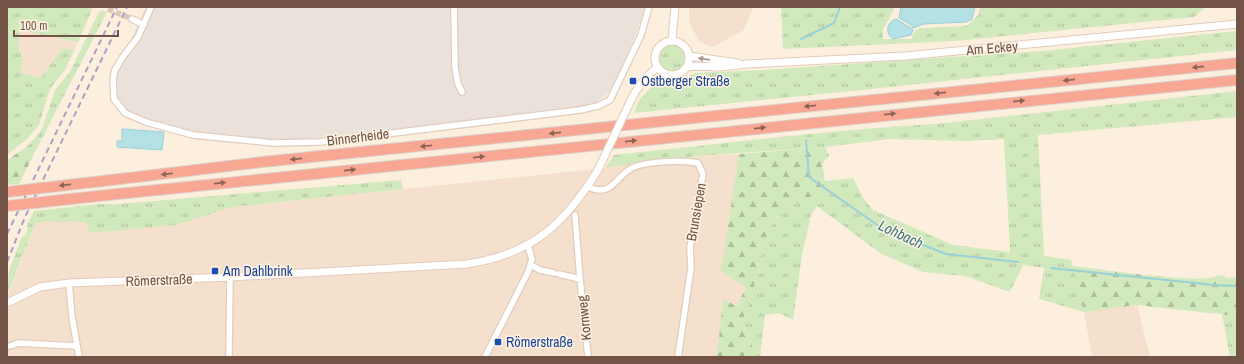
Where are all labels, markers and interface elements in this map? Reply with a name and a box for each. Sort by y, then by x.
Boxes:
scale bar [14,12,118,38]
text: 100 m [20,18,47,34]
street label: Am Eckey [964,37,1019,59]
one-way arrow [698,55,710,62]
one-way arrow [1192,64,1204,70]
place label: Ostberger Straße [641,72,730,90]
marker: Ostberger Straße [628,76,638,86]
one-way arrow [1063,77,1075,83]
one-way arrow [934,90,946,97]
one-way arrow [1013,98,1025,105]
one-way arrow [804,103,816,110]
one-way arrow [884,111,896,118]
street label: Binnerheide [326,124,390,150]
one-way arrow [754,124,766,131]
one-way arrow [549,129,561,136]
one-way arrow [625,138,637,144]
one-way arrow [419,142,432,149]
one-way arrow [473,153,485,160]
one-way arrow [290,156,302,162]
one-way arrow [343,167,356,173]
one-way arrow [161,170,173,177]
one-way arrow [214,180,226,187]
one-way arrow [58,182,71,189]
street label: Brunsiepen [682,182,710,242]
water label: Lohbach [875,215,927,254]
place label: Am Dahlbrink [222,262,293,280]
marker: Am Dahlbrink [210,266,220,276]
street label: Römerstraße [125,270,193,290]
street label: Kornweg [573,294,595,341]
place label: Römerstraße [506,333,573,351]
marker: Römerstraße [493,337,503,347]

